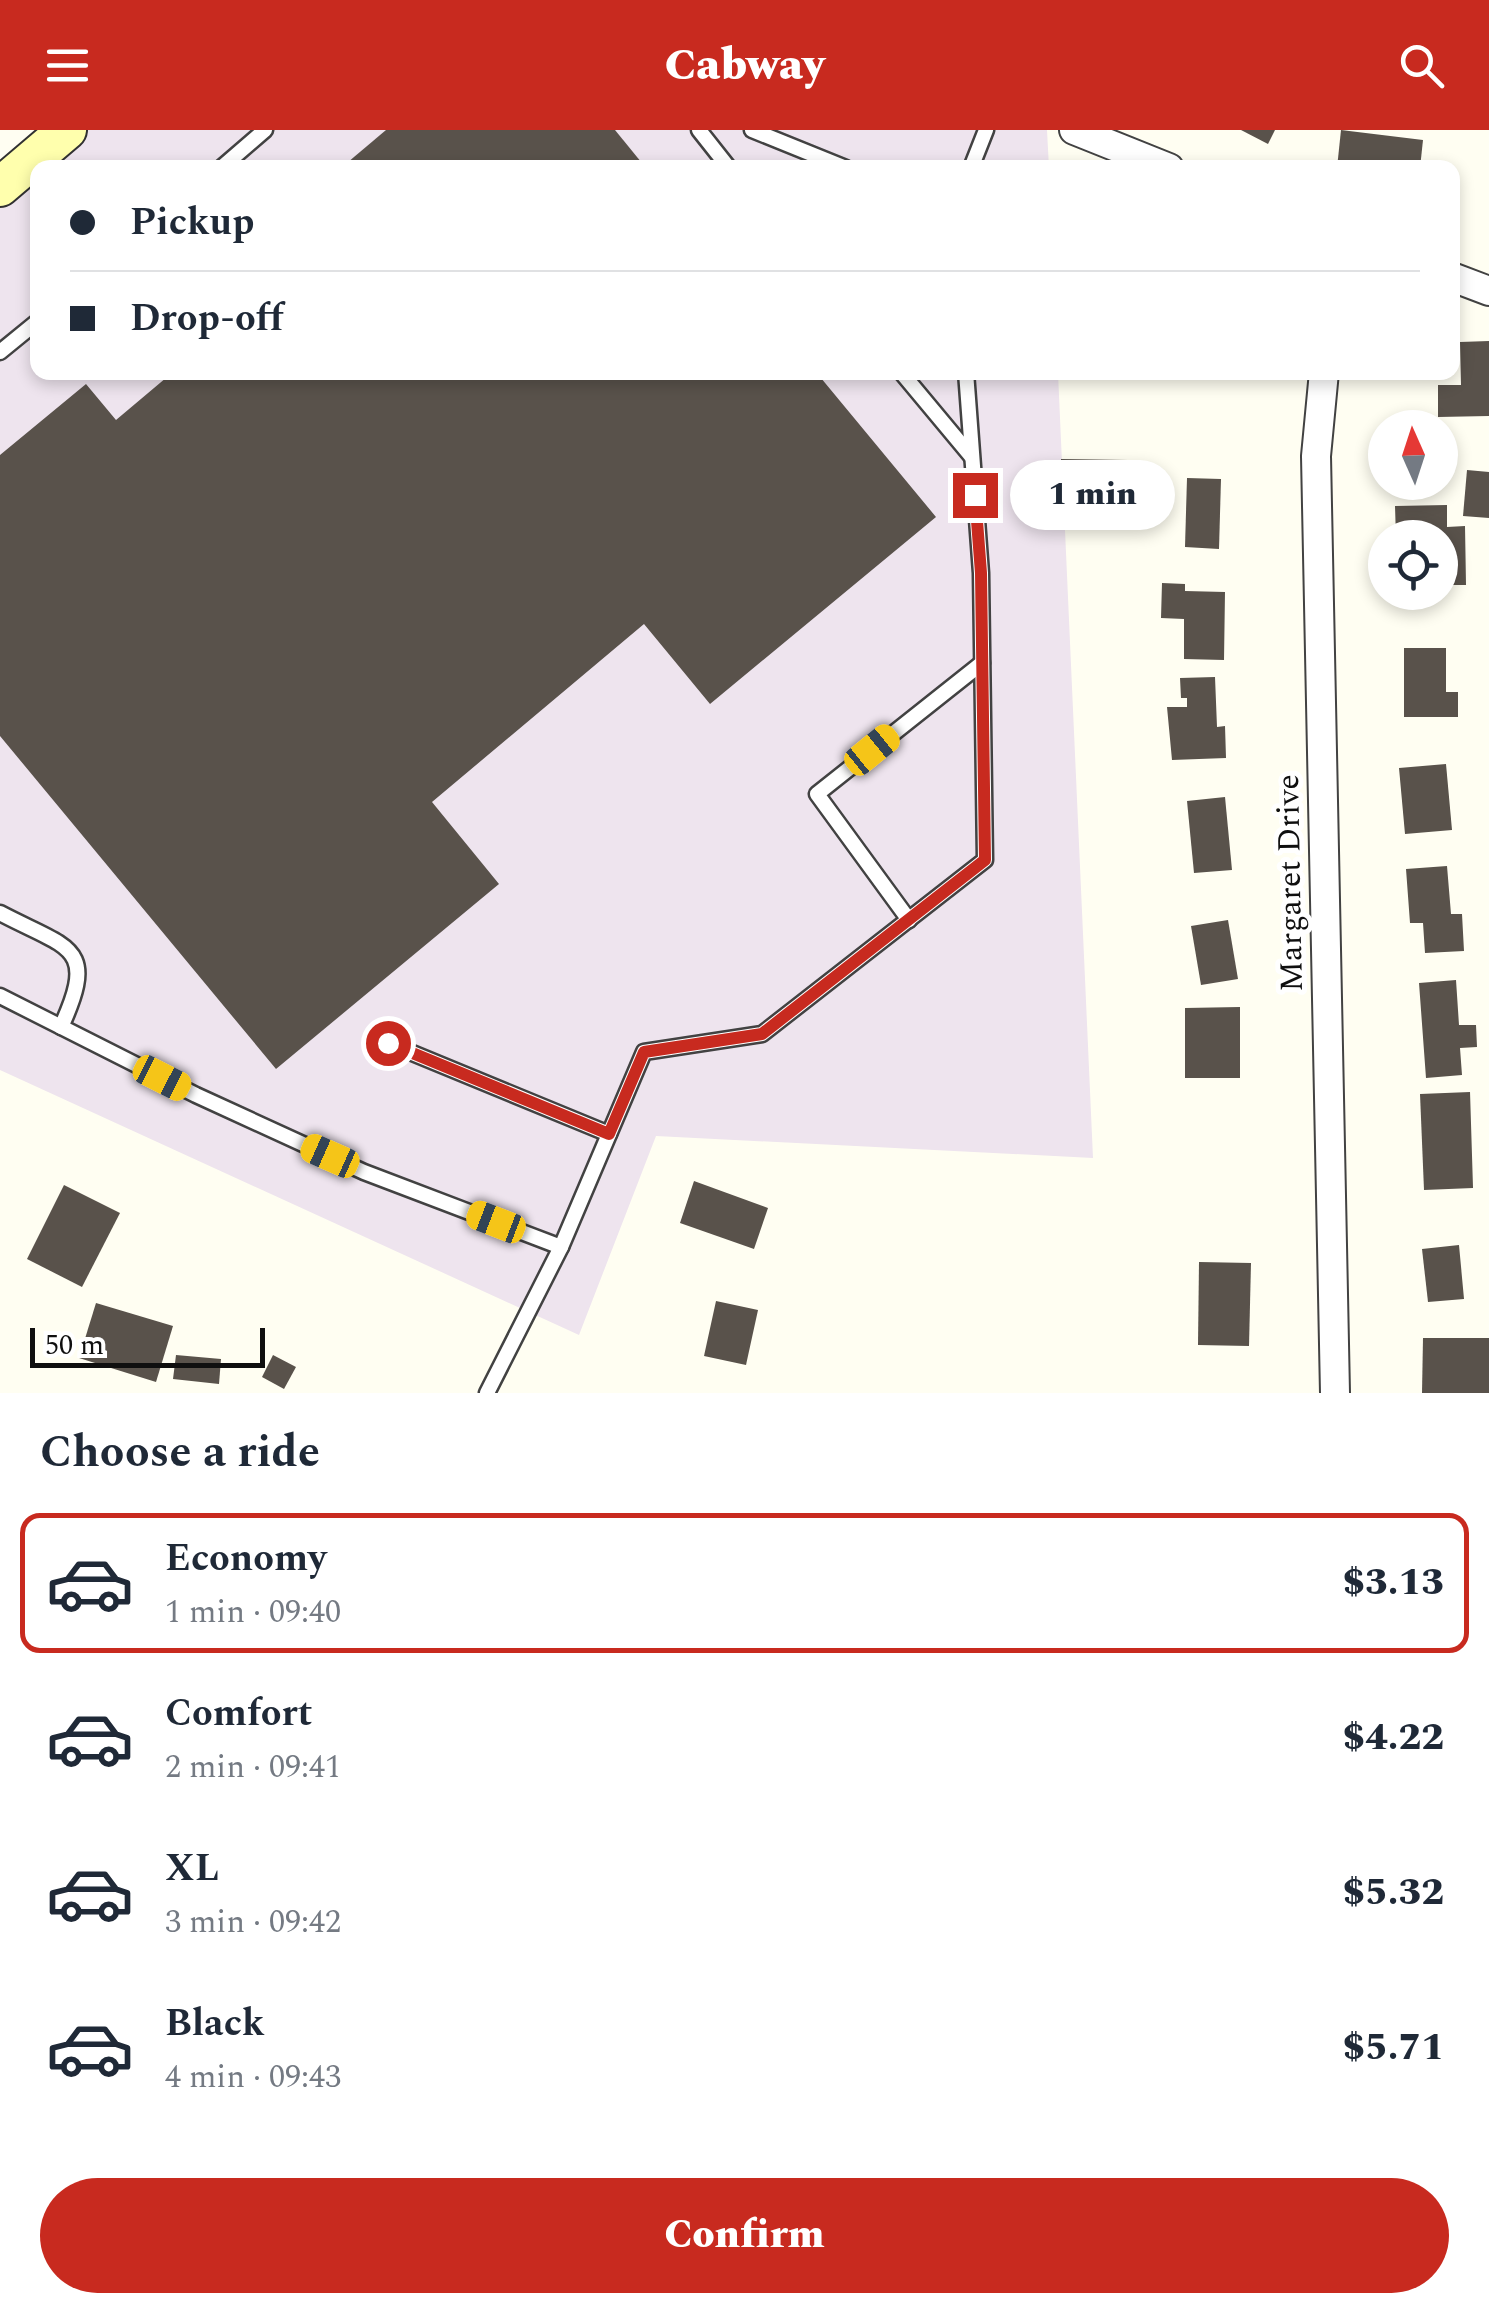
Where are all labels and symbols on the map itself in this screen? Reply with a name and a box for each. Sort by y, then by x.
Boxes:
north arrow [1368,410,1458,500]
callout: 1 min [1010,460,1175,530]
route end [953,473,998,518]
car [839,719,905,781]
street label: Margaret Drive [1264,774,1317,992]
route start [366,1021,411,1066]
car [128,1051,196,1105]
car [296,1130,364,1182]
car [463,1197,529,1247]
scale bar [30,1323,265,1368]

